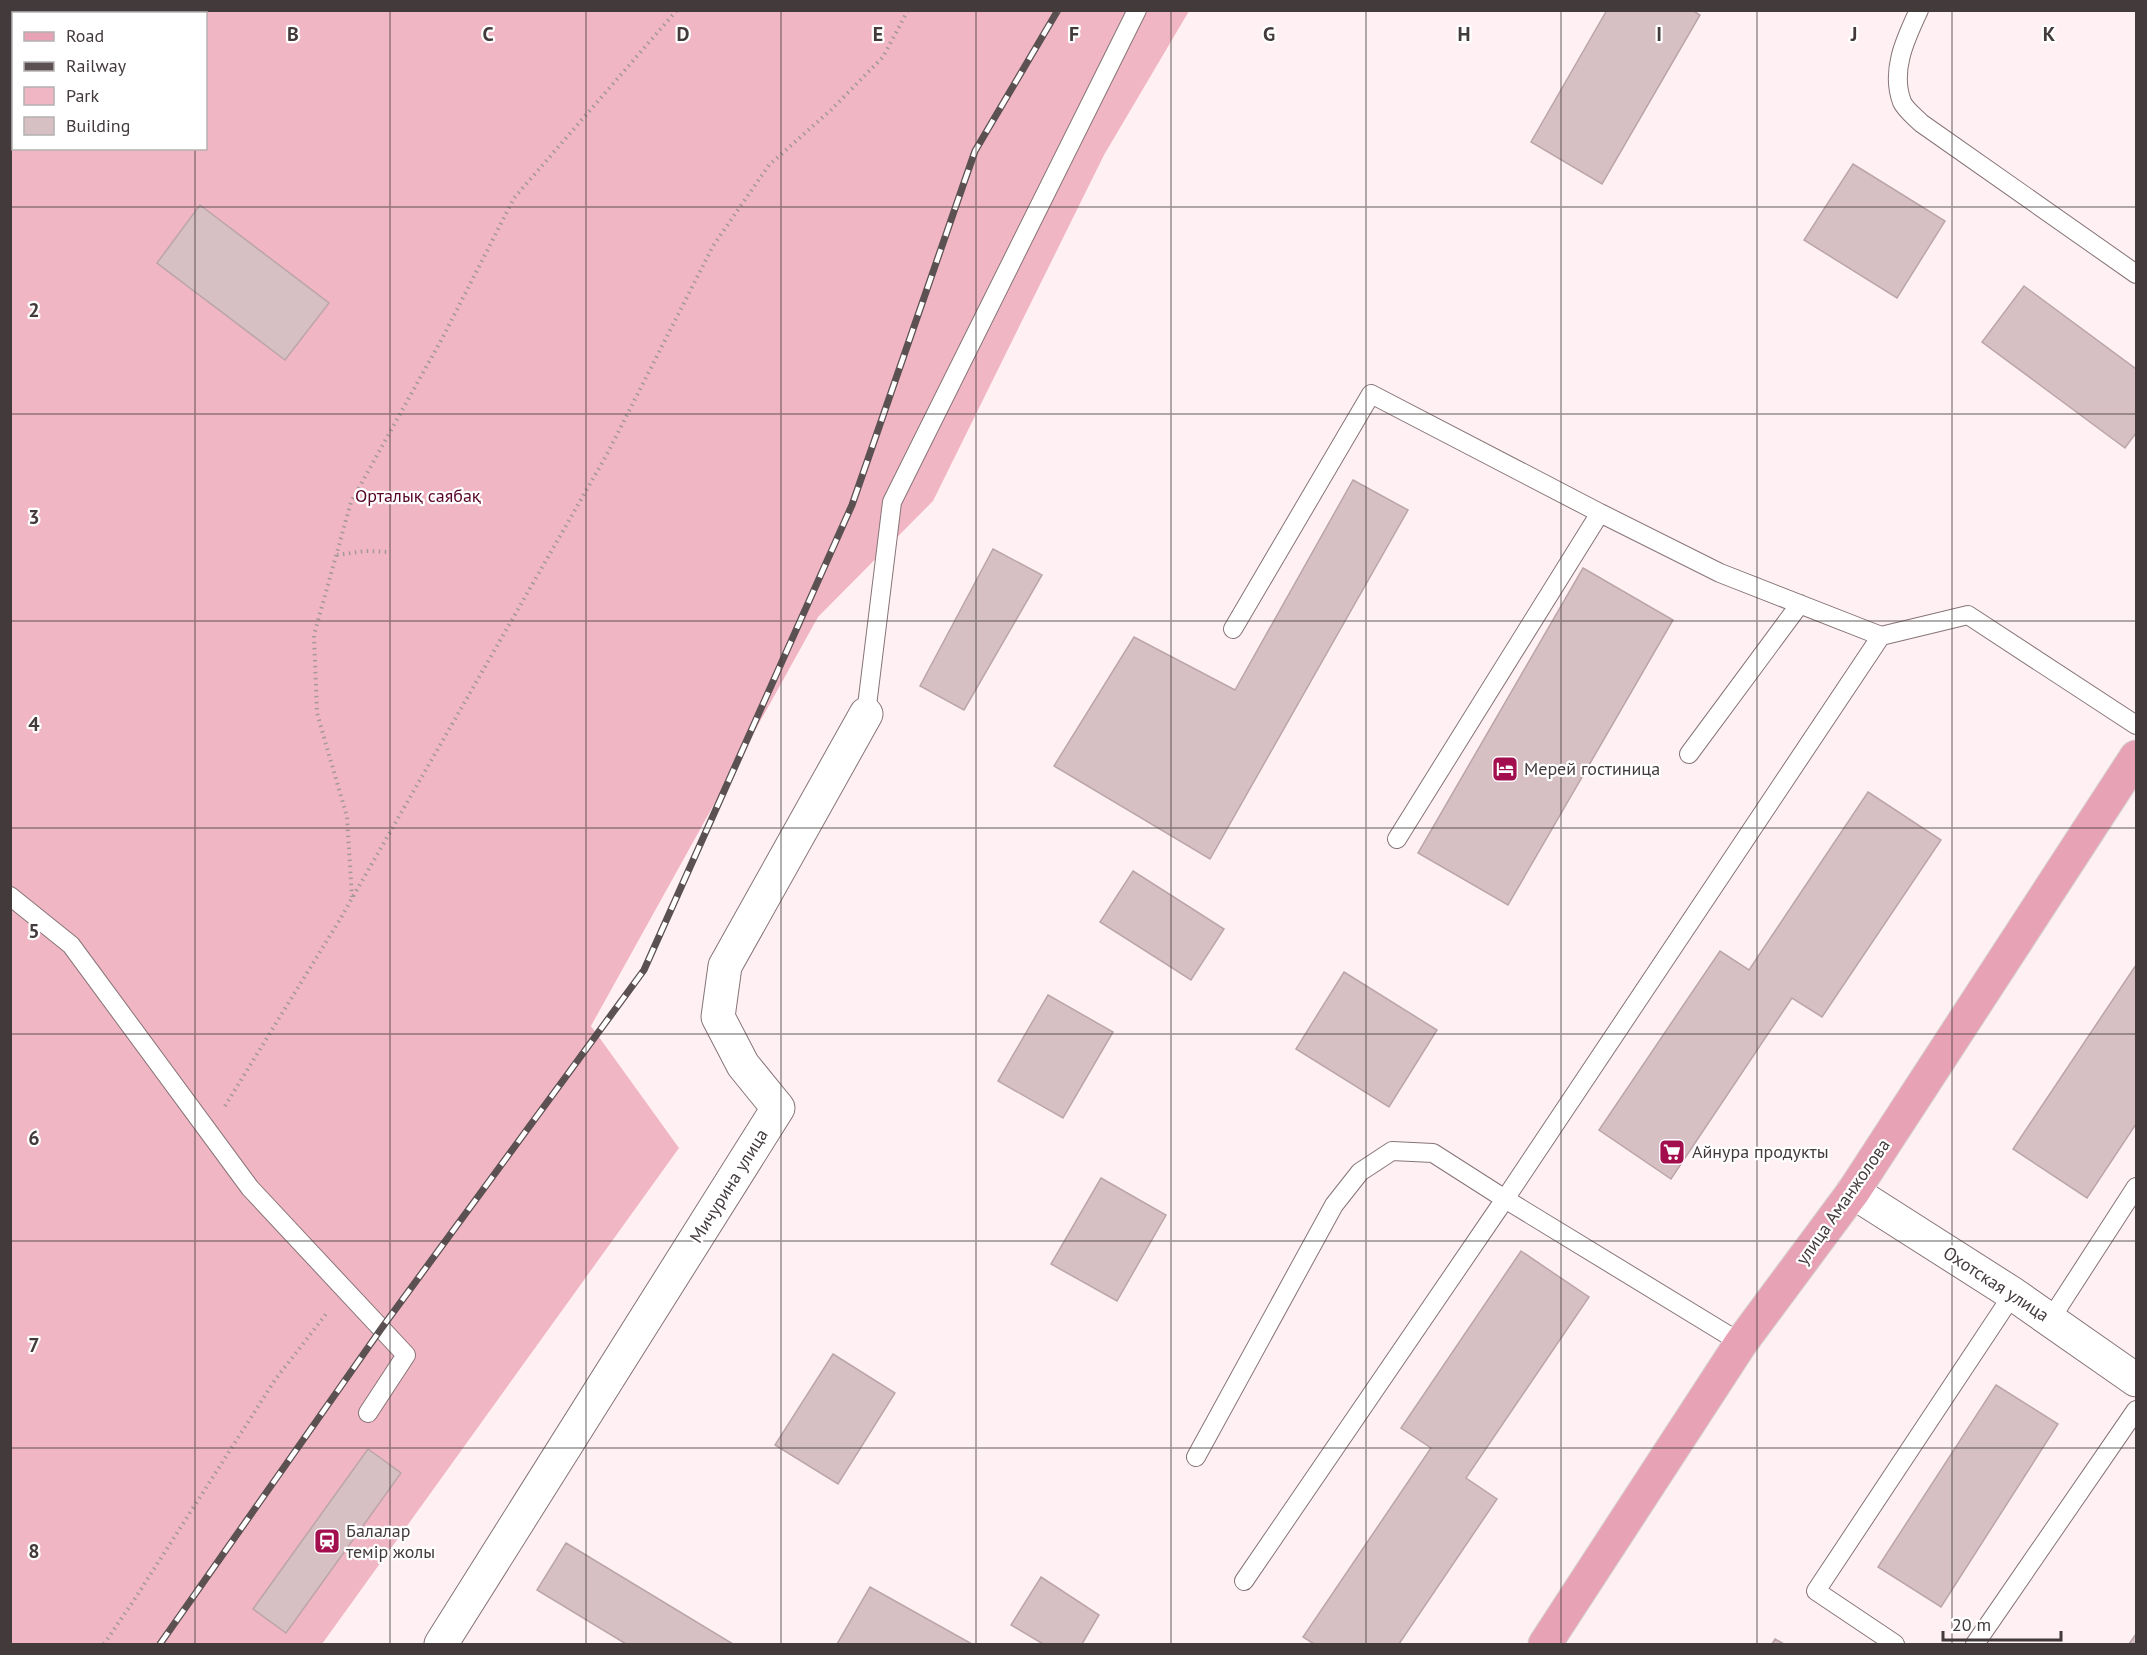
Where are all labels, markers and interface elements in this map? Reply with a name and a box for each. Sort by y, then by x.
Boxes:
legend [12,12,207,150]
text: B [287,21,299,47]
text: C [482,21,494,47]
text: D [677,21,690,47]
text: E [873,21,883,47]
text: F [1069,21,1079,47]
text: G [1263,21,1275,47]
text: H [1457,21,1471,47]
text: I [1656,21,1662,47]
text: J [1850,21,1857,47]
text: K [2043,21,2056,47]
text: Road [66,24,104,47]
text: Railway [66,54,127,77]
text: Park [66,84,99,107]
text: Building [66,114,130,137]
text: 2 [28,297,40,323]
park label: Орталық саябақ [355,484,481,507]
text: 3 [28,504,40,530]
text: 4 [28,711,40,737]
hotel icon: Мерей гостиница [1490,754,1520,784]
place label: Мерей гостиница [1524,757,1660,780]
text: 5 [28,918,40,944]
street label: Мичурина улица [684,1124,773,1247]
text: 6 [28,1125,40,1151]
street label: улица Аманжолова [1791,1134,1895,1269]
supermarket icon: Айнура продукты [1657,1137,1687,1167]
place label: Айнура продукты [1692,1140,1829,1163]
street label: Охотская улица [1939,1241,2054,1326]
text: 7 [28,1332,40,1358]
place label: Балалар темір жолы [346,1519,435,1563]
station icon: Балалар темір жолы [312,1526,342,1556]
text: 8 [28,1538,40,1564]
scale bar [1943,1604,2062,1642]
text: 20 m [1952,1613,1991,1636]

